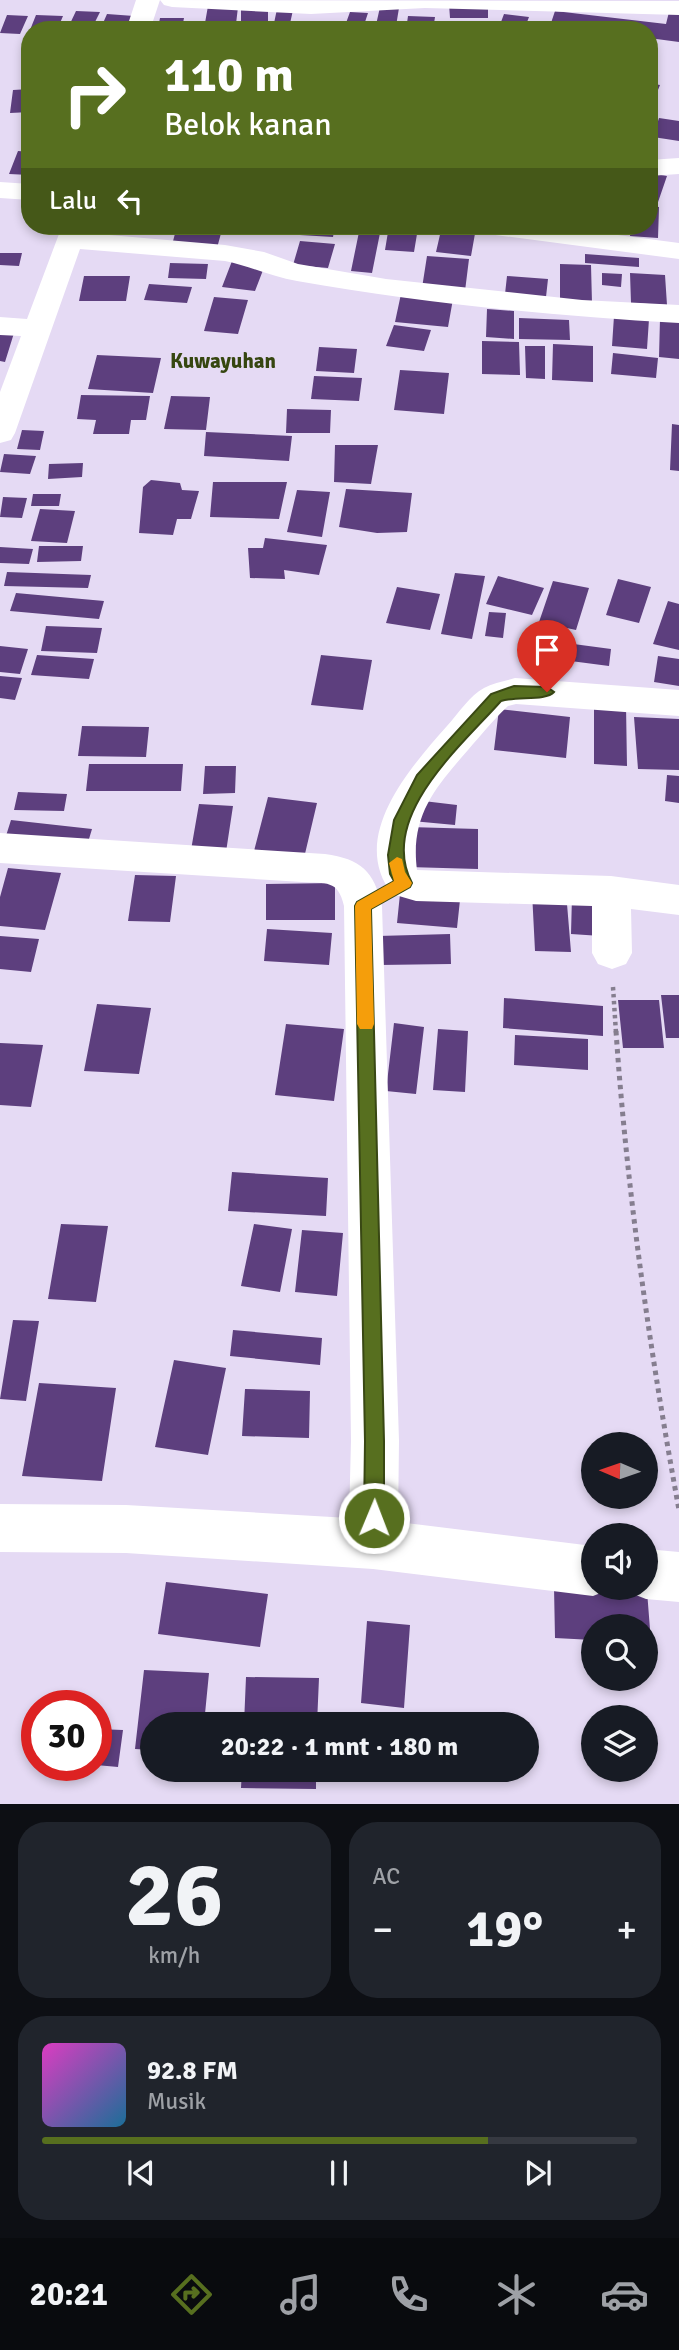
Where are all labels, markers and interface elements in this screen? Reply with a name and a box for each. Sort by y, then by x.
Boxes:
text: 110 m [164,45,294,105]
icon: right [49,49,140,140]
text: Belok kanan [164,105,332,144]
icon: left [111,182,149,220]
text: Lalu [49,185,97,217]
district label: Kuwayuhan [170,348,276,374]
pin [517,620,577,692]
icon: arrive [528,631,566,669]
north arrow [581,1432,658,1508]
map controls [581,1432,658,1782]
position arrow [337,1481,411,1555]
button: sound [581,1523,658,1600]
button: search [581,1614,658,1691]
speed limit sign: 30 [21,1690,112,1781]
button: layers [581,1705,658,1782]
text: 20:22 · 1 mnt · 180 m [221,1731,458,1763]
text: 26 [125,1839,223,1952]
text: AC [373,1862,400,1891]
text: 19° [466,1897,543,1961]
text: − [373,1906,393,1953]
text: + [616,1906,637,1953]
text: km/h [148,1941,200,1970]
text: 92.8 FM [147,2055,238,2087]
text: Musik [147,2087,206,2116]
icon: previous [122,2154,160,2192]
icon: pause [320,2154,358,2192]
icon: next [519,2154,557,2192]
icon: directions [167,2270,216,2319]
icon: music [276,2270,325,2319]
icon: phone [384,2270,433,2319]
icon: climate [492,2270,541,2319]
icon: car [600,2270,649,2319]
text: 20:21 [30,2275,108,2314]

